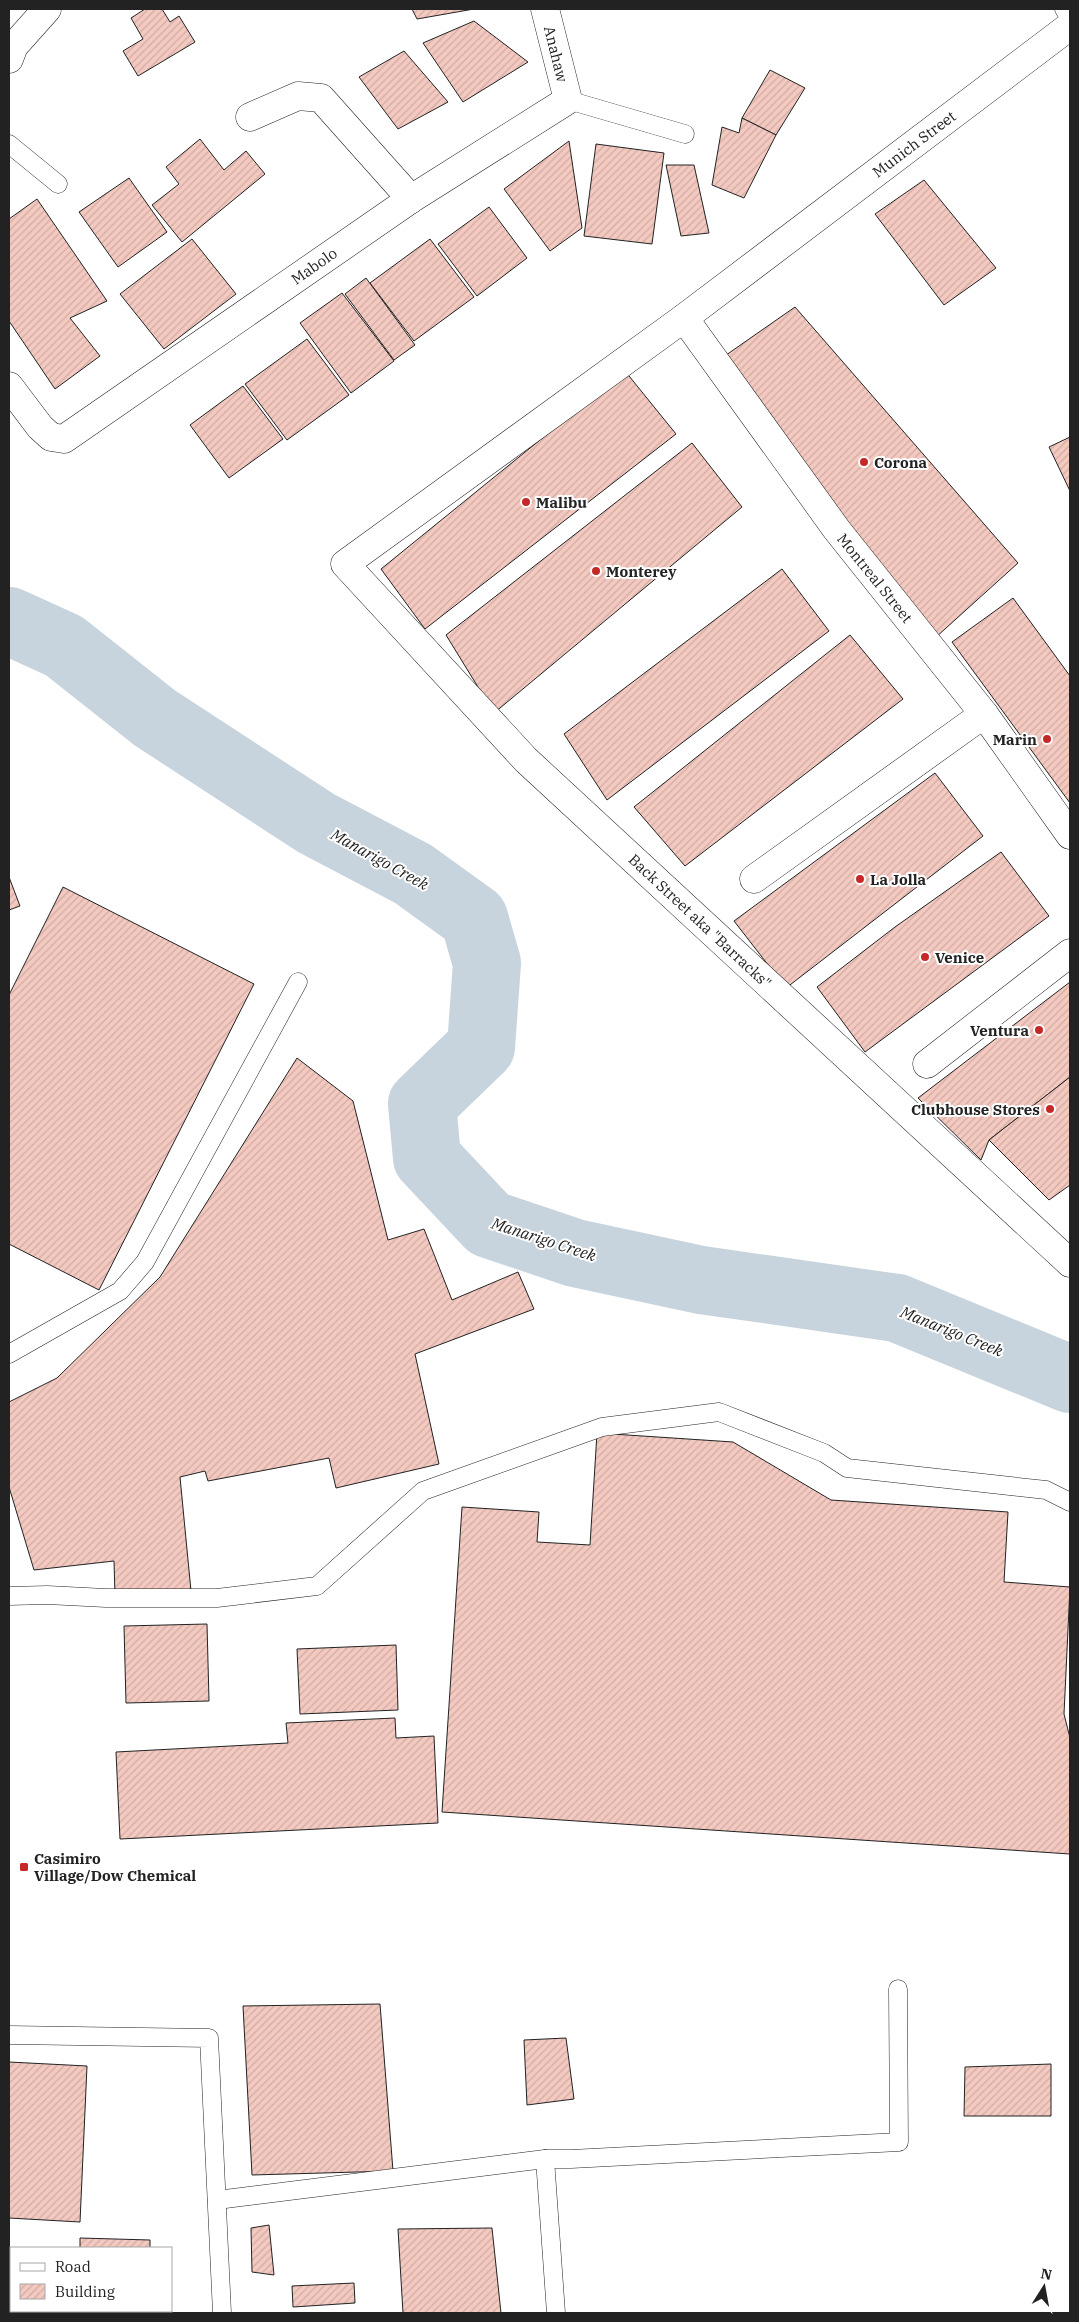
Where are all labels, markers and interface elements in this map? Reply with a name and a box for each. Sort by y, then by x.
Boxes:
street label: Anahaw [540,24,572,84]
street label: Munich Street [869,107,959,181]
street label: Mabolo [287,243,341,289]
place label: Corona [874,453,928,472]
marker: Corona [858,456,870,468]
place label: Malibu [536,493,587,512]
marker: Malibu [520,496,532,508]
street label: Montreal Street [833,529,917,627]
place label: Monterey [606,562,677,581]
marker: Monterey [590,565,602,577]
place label: Marin [993,730,1037,749]
marker: Marin [1041,733,1053,745]
water label: Manarigo Creek [327,823,433,894]
street label: Back Street aka "Barracks" [625,850,775,992]
place label: La Jolla [870,870,927,889]
marker: La Jolla [854,873,866,885]
place label: Venice [935,948,984,967]
marker: Venice [919,951,931,963]
place label: Ventura [970,1021,1029,1040]
marker: Ventura [1033,1024,1045,1036]
place label: Clubhouse Stores [911,1100,1040,1119]
marker: Clubhouse Stores [1044,1103,1056,1115]
water label: Manarigo Creek [488,1212,599,1265]
water label: Manarigo Creek [897,1301,1007,1361]
place label: Casimiro Village/Dow Chemical [34,1849,196,1885]
marker: Casimiro Village/Dow Chemical [18,1861,30,1873]
legend [10,2247,172,2312]
text: Road [55,2257,91,2276]
north arrow [1019,2262,1069,2312]
text: N [1039,2264,1054,2284]
text: Building [55,2282,115,2301]

